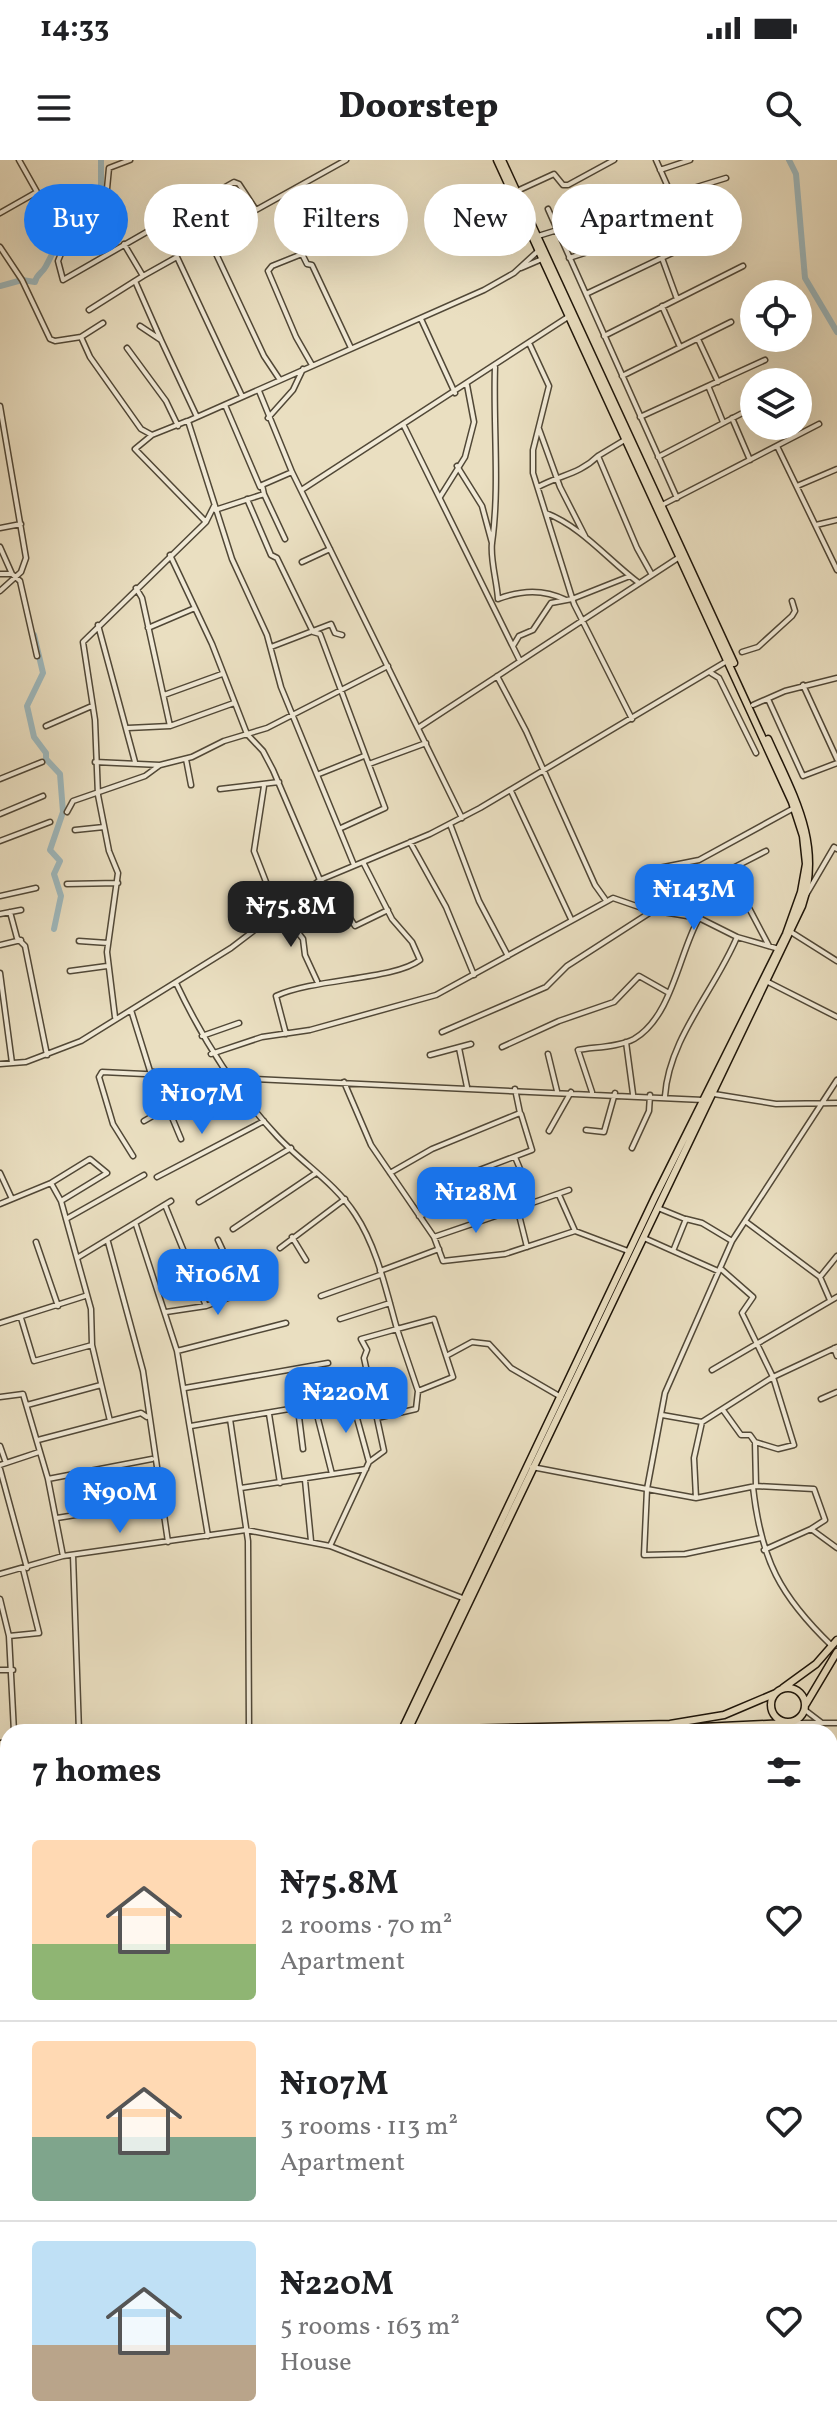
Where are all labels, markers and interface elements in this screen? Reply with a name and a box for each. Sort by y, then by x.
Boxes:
text: 14:33 [40,7,109,49]
text: Doorstep [339,83,498,133]
icon: menu [32,86,76,130]
icon: search [761,86,805,130]
chip: Buy [24,184,128,256]
chip: Rent [144,184,258,256]
chip: Filters [274,184,408,256]
chip: New [424,184,536,256]
chip: Apartment [552,184,742,256]
map controls [740,280,812,440]
button: locate [740,280,812,352]
button: layers [740,368,812,440]
pin: ₦143M [638,864,750,932]
text: ₦143M [653,872,735,908]
pin: ₦75.8M [226,881,356,949]
text: ₦75.8M [246,889,336,925]
pin: ₦107M [146,1068,258,1136]
text: ₦107M [161,1076,243,1112]
pin: ₦128M [420,1167,532,1235]
text: ₦128M [435,1175,517,1211]
pin: ₦106M [162,1249,274,1317]
text: ₦106M [176,1257,260,1293]
pin: ₦220M [290,1367,402,1435]
text: ₦220M [303,1375,389,1411]
pin: ₦90M [73,1467,167,1535]
text: ₦90M [83,1475,157,1511]
text: 7 homes [32,1749,161,1796]
icon: filters [762,1750,806,1794]
text: ₦75.8M [280,1861,398,1908]
icon: home [96,1872,192,1968]
icon: heart [762,1898,806,1942]
text: 2 rooms · 70 m² [280,1908,452,1944]
text: Apartment [280,1944,405,1980]
text: ₦107M [280,2062,388,2109]
icon: home [96,2073,192,2169]
icon: heart [762,2099,806,2143]
text: 3 rooms · 113 m² [280,2109,458,2145]
text: Apartment [280,2145,405,2181]
text: ₦220M [280,2262,394,2309]
icon: home [96,2273,192,2369]
icon: heart [762,2299,806,2343]
text: 5 rooms · 163 m² [280,2309,460,2345]
text: House [280,2345,352,2381]

